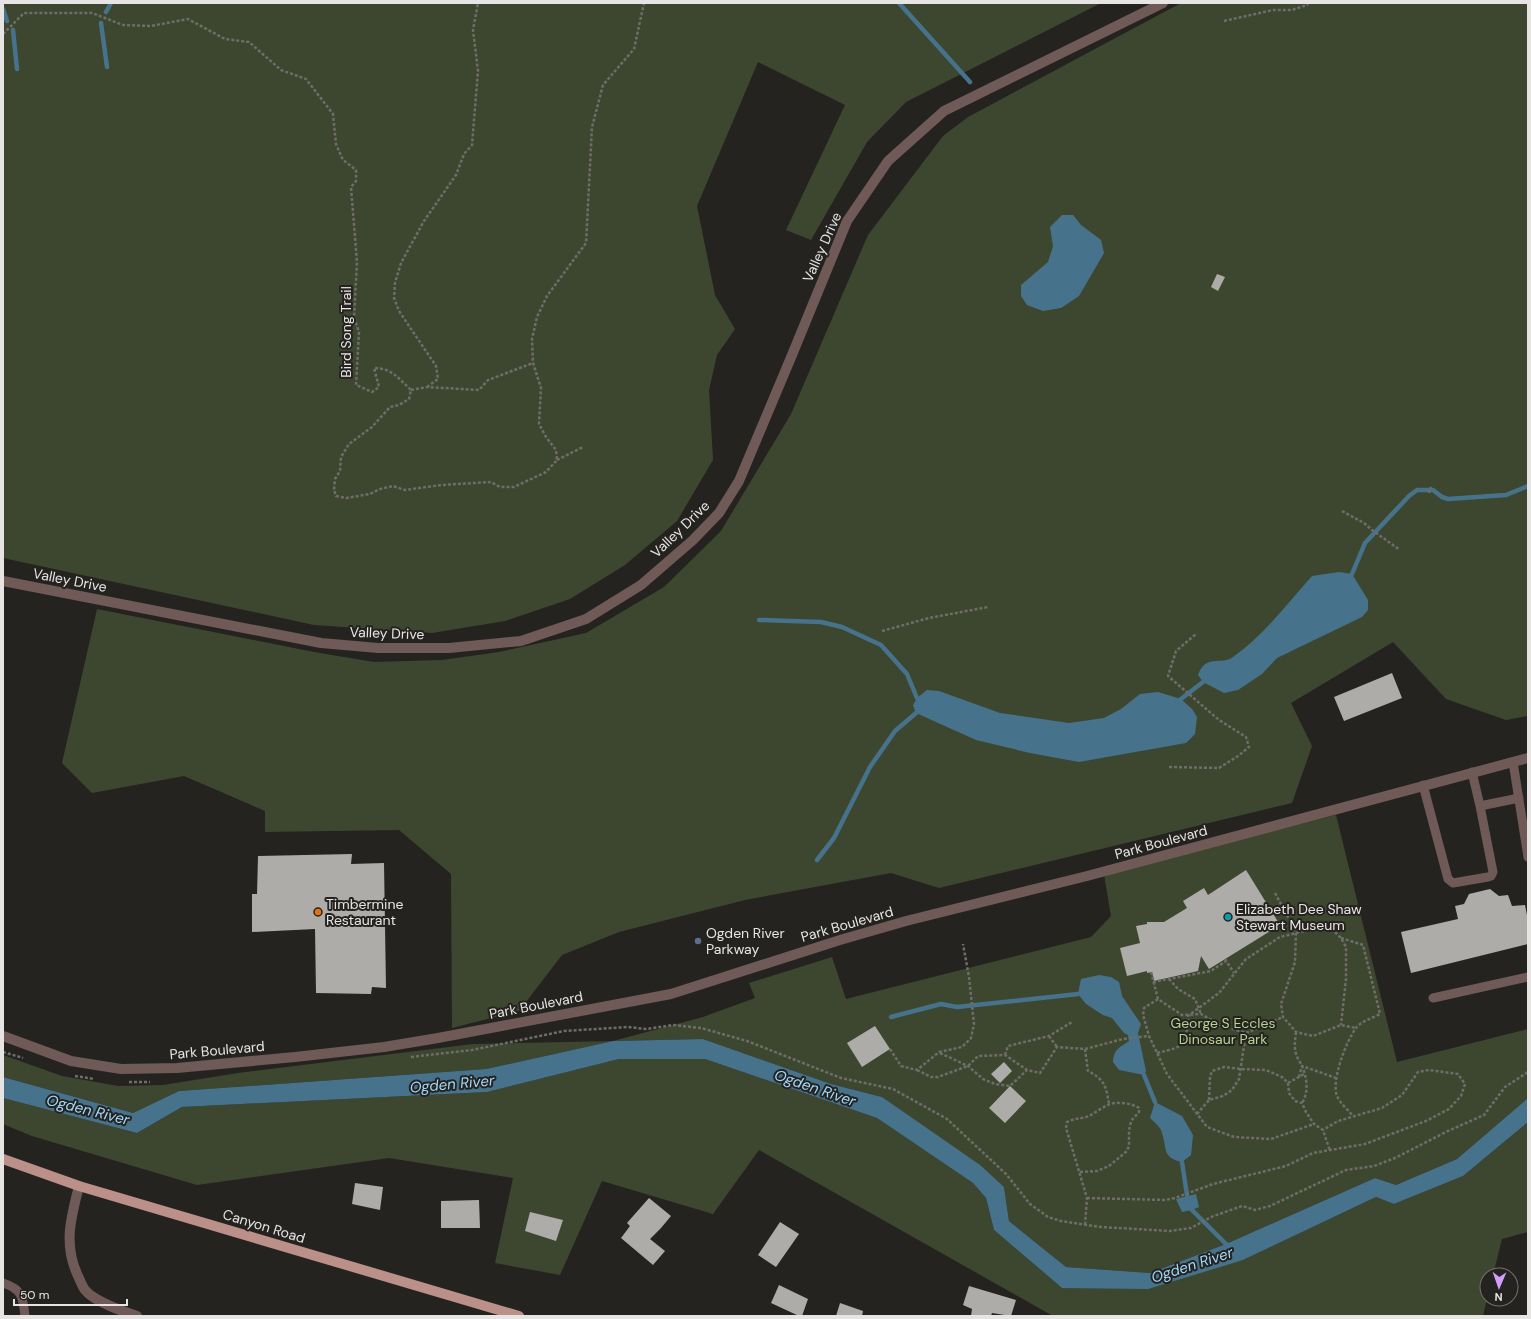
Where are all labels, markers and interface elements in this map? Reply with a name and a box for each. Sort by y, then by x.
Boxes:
street label: Valley Drive [799,209,845,285]
street label: Bird Song Trail [337,286,355,378]
street label: Valley Drive [647,497,713,561]
street label: Valley Drive [32,564,108,596]
street label: Valley Drive [349,623,425,643]
street label: Park Boulevard [1113,821,1209,863]
place label: Timbermine Restaurant [326,895,403,929]
place label: Elizabeth Dee Shaw Stewart Museum [1236,900,1362,934]
street label: Park Boulevard [799,902,895,946]
marker: Timbermine Restaurant [313,907,323,917]
marker: Elizabeth Dee Shaw Stewart Museum [1223,912,1233,922]
place label: Ogden River Parkway [706,924,785,958]
marker: Ogden River Parkway [693,936,703,946]
street label: Park Boulevard [488,987,584,1023]
park label: George S Eccles Dinosaur Park [1171,1014,1275,1048]
street label: Park Boulevard [169,1037,265,1063]
water label: Ogden River [772,1065,859,1111]
water label: Ogden River [409,1070,496,1098]
water label: Ogden River [44,1090,132,1130]
street label: Canyon Road [221,1205,307,1247]
water label: Ogden River [1149,1242,1236,1288]
north arrow [1479,1267,1519,1307]
scale bar [14,1281,127,1307]
text: 50 m [20,1287,49,1303]
text: N [1494,1290,1503,1304]

